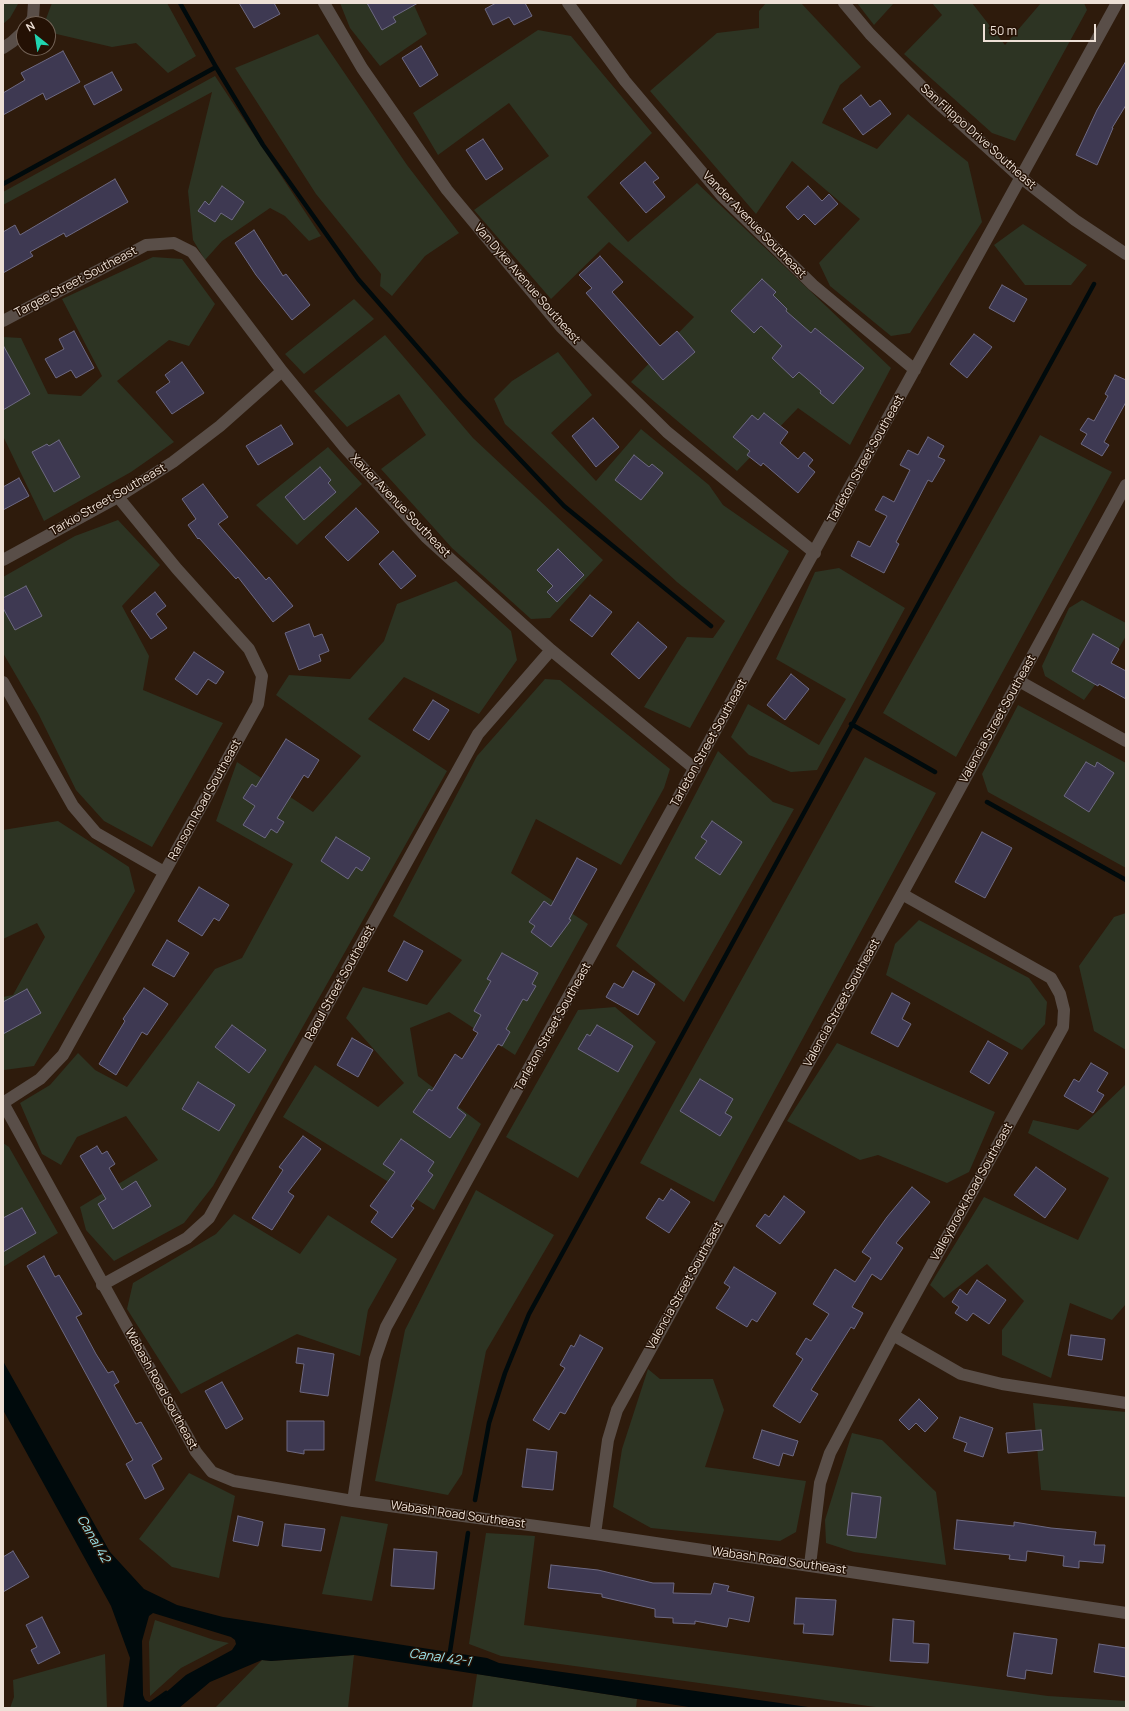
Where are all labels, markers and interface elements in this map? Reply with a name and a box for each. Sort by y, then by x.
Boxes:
north arrow [16,16,56,56]
scale bar [985,16,1098,42]
text: N [23,18,37,35]
text: 50 m [990,22,1017,39]
street label: San Filippo Drive Southeast [917,81,1039,193]
street label: Vander Avenue Southeast [699,169,809,281]
street label: Van Dyke Avenue Southeast [471,221,583,347]
street label: Targee Street Southeast [12,244,140,320]
street label: Tarleton Street Southeast [825,392,907,526]
street label: Xavier Avenue Southeast [347,451,453,561]
street label: Tarkio Street Southeast [47,461,169,539]
street label: Valencia Street Southeast [957,652,1039,786]
street label: Tarleton Street Southeast [668,676,750,810]
street label: Ransom Road Southeast [166,737,244,863]
street label: Raoul Street Southeast [302,923,378,1043]
street label: Valencia Street Southeast [801,936,883,1070]
street label: Tarleton Street Southeast [512,960,594,1094]
street label: Valleybrook Road Southeast [928,1121,1016,1263]
street label: Valencia Street Southeast [644,1219,726,1353]
street label: Wabash Road Southeast [122,1326,200,1452]
street label: Wabash Road Southeast [390,1498,526,1532]
water label: Canal 42 [73,1513,113,1565]
street label: Wabash Road Southeast [711,1544,847,1578]
water label: Canal 42-1 [408,1646,472,1670]

